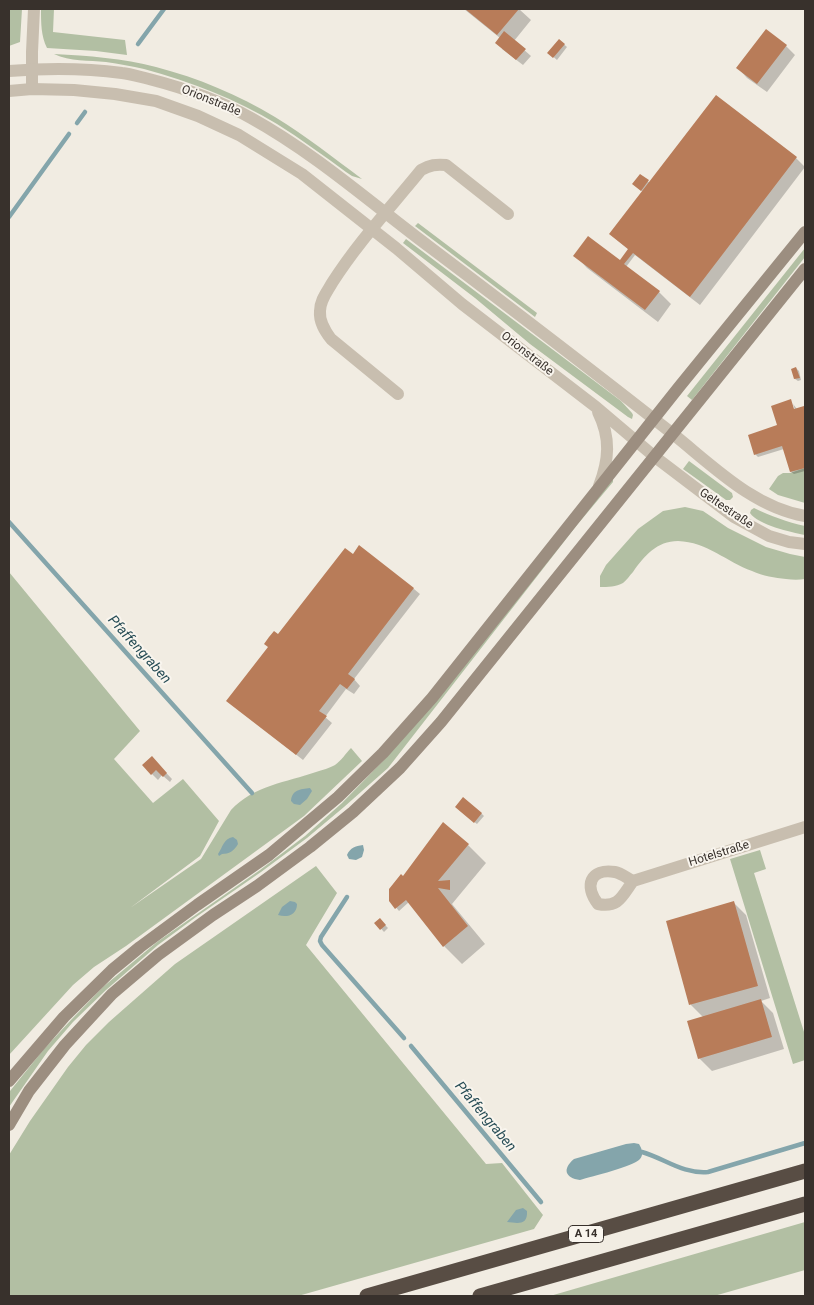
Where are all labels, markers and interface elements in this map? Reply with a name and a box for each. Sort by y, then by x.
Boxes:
street label: Orionstraße [179,83,243,119]
street label: Orionstraße [498,329,556,379]
street label: Geltestraße [696,486,756,532]
water label: Pfaffengraben [104,612,174,688]
street label: Hotelstraße [687,838,751,870]
water label: Pfaffengraben [451,1079,519,1155]
road number: A 14 [568,1226,604,1242]

